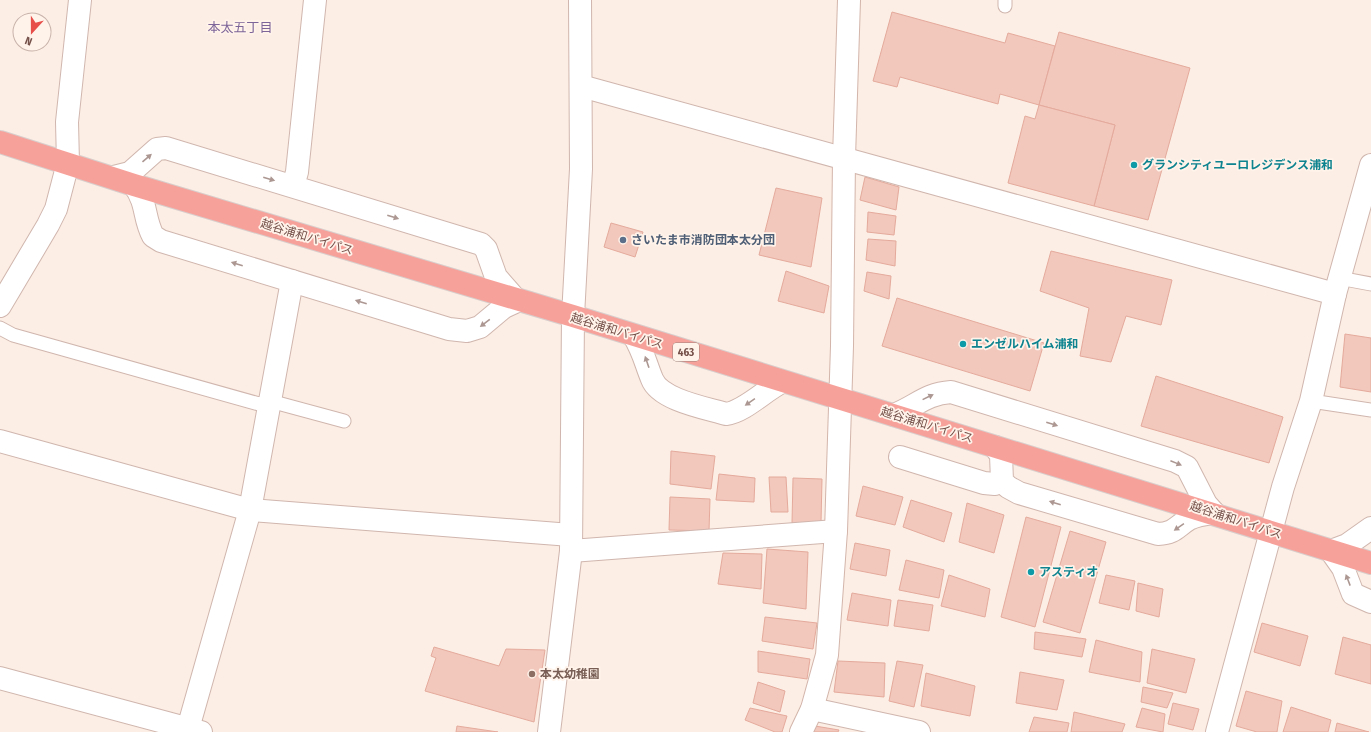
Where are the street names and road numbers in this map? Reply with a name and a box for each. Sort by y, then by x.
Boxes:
street label: 越谷浦和バイパス [259,216,355,258]
street label: 越谷浦和バイパス [569,310,665,352]
road number: 463 [673,343,699,361]
street label: 越谷浦和バイパス [879,404,975,446]
street label: 越谷浦和バイパス [1188,499,1284,541]

